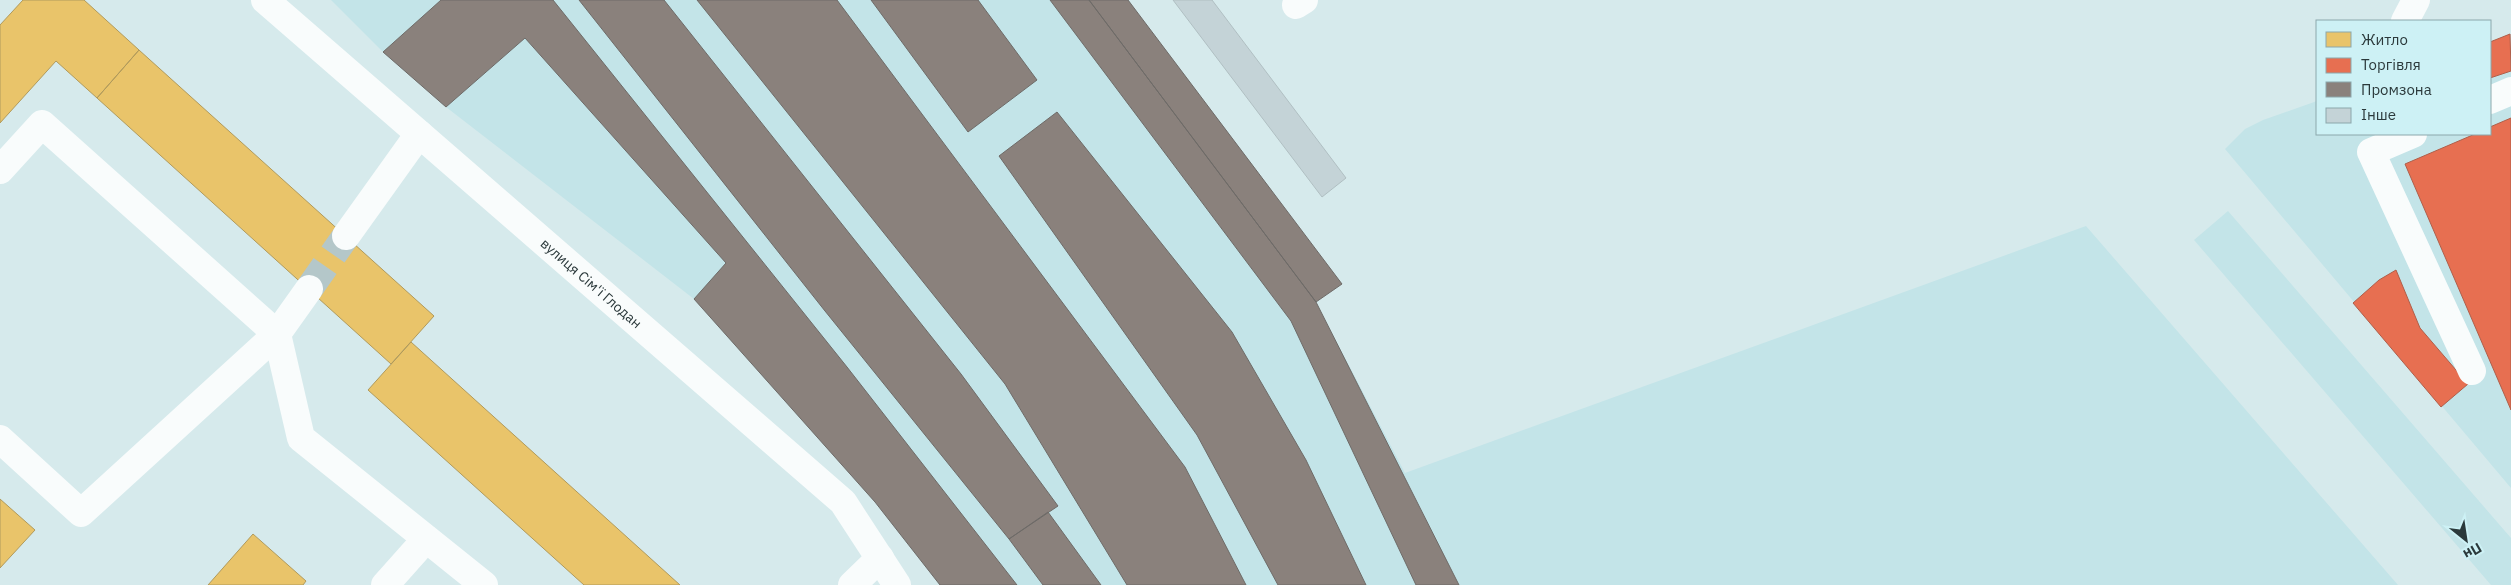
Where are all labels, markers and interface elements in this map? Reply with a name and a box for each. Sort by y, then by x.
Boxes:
legend [2316,20,2491,135]
text: Житло [2361,30,2408,49]
text: Торгівля [2361,55,2421,74]
text: Промзона [2361,80,2432,99]
text: Інше [2361,105,2396,124]
street label: вулиця Сім'ї Глодан [537,234,646,332]
north arrow [2441,515,2491,565]
text: Пн [2460,539,2485,564]

